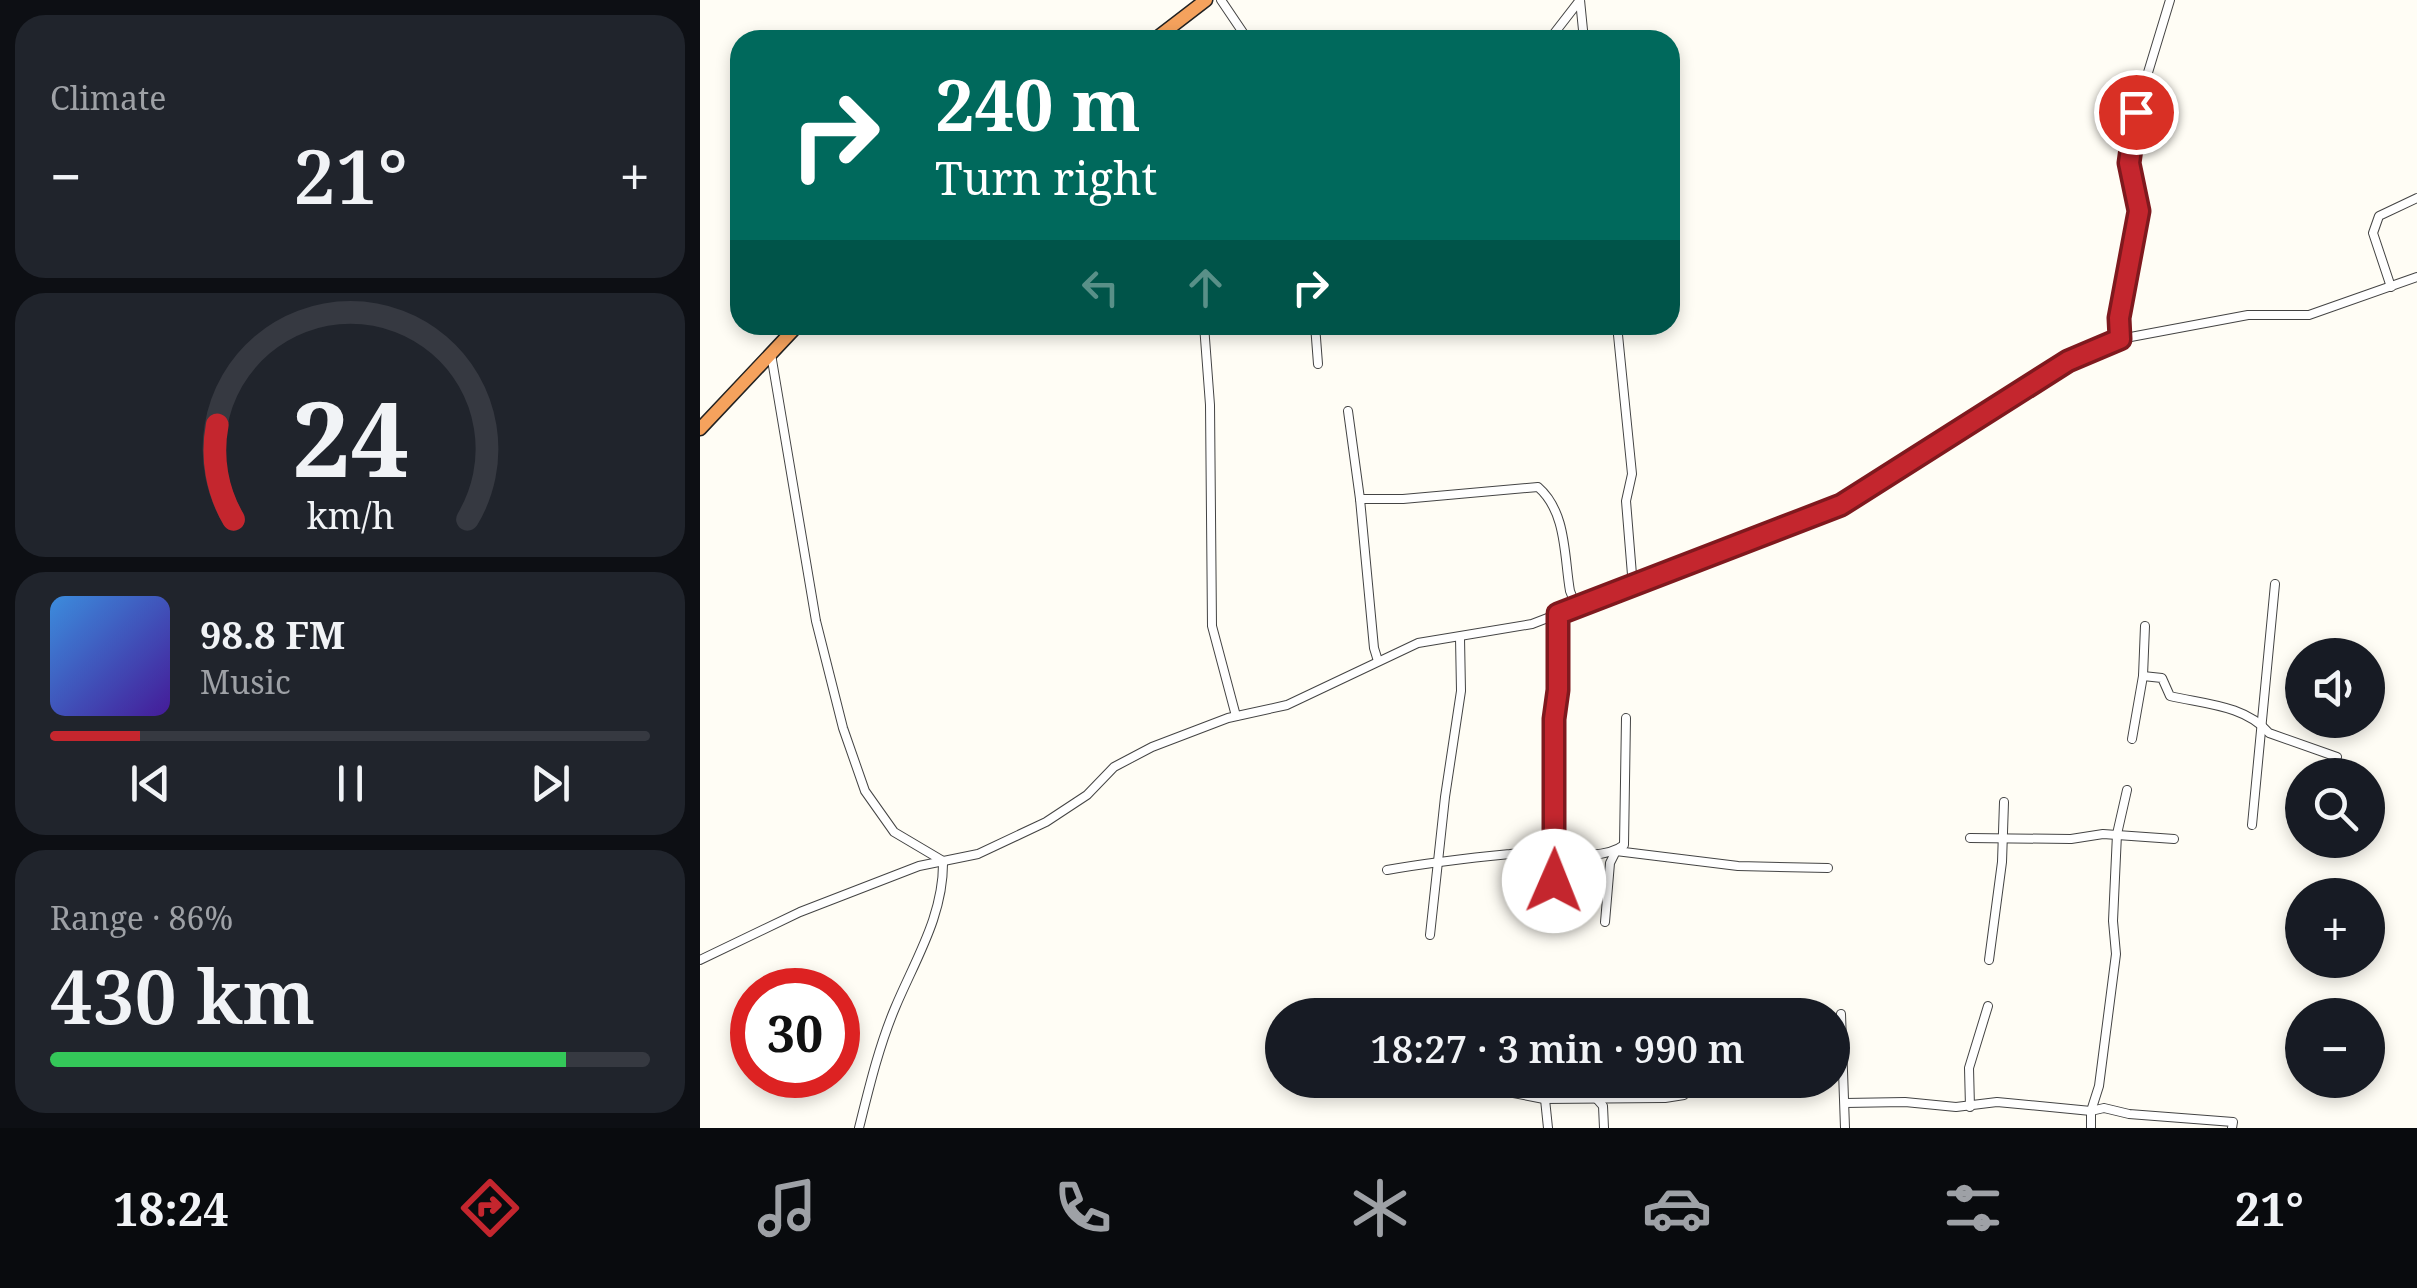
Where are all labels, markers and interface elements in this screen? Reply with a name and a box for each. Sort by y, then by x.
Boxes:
text: 240 m [935,56,1141,152]
icon: right [770,70,900,200]
pin [2094,70,2179,155]
text: Climate [50,76,166,119]
icon: arrive [2109,85,2164,140]
text: 21° [293,124,408,226]
text: − [50,138,82,213]
text: + [619,138,650,213]
text: Turn right [935,147,1157,208]
icon: left [1073,260,1128,315]
icon: ahead [1178,260,1233,315]
icon: right [1283,260,1338,315]
text: 24 [291,366,409,507]
text: km/h [306,491,394,539]
text: 98.8 FM [200,608,345,660]
map controls [2285,638,2385,1098]
button: sound [2285,638,2385,738]
text: Music [200,660,291,703]
icon: previous [123,756,178,811]
icon: pause [323,756,378,811]
icon: next [523,756,578,811]
button: search [2285,758,2385,858]
position arrow [1502,829,1606,933]
button: + [2285,878,2385,978]
text: Range · 86% [50,896,233,939]
text: 430 km [50,944,315,1046]
speed limit sign: 30 [730,968,860,1098]
button: − [2285,998,2385,1098]
text: 18:27 · 3 min · 990 m [1370,1022,1745,1074]
icon: directions [455,1173,525,1243]
icon: music [752,1173,822,1243]
icon: phone [1048,1173,1118,1243]
icon: climate [1345,1173,1415,1243]
icon: car [1642,1173,1712,1243]
icon: filters [1938,1173,2008,1243]
text: 18:24 [113,1178,229,1239]
text: 21° [2235,1178,2304,1239]

